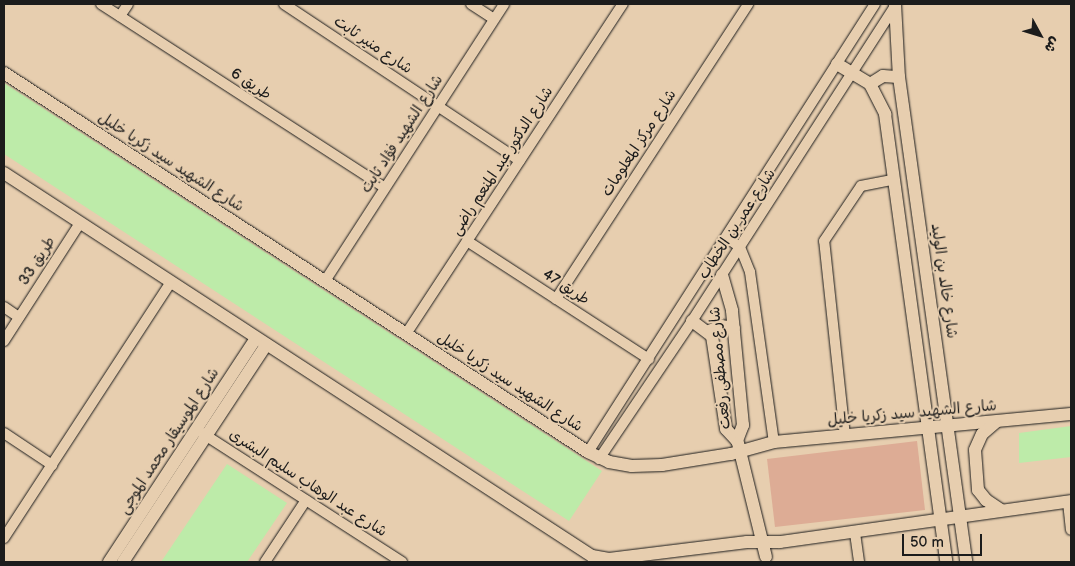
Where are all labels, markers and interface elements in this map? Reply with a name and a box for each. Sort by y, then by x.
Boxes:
north arrow [1015,10,1065,60]
street label: شارع منير ثابت [330,12,416,78]
text: ش [1041,33,1063,56]
street label: طريق 6 [227,64,275,104]
street label: شارع الشهيد فؤاد ثابت [357,72,447,196]
street label: شارع الدكتور عبد المنعم راضى [447,83,557,239]
street label: شارع مركز المعلومات [598,86,680,200]
street label: شارع الشهيد سيد زكريا خليل [95,108,247,216]
street label: شارع عمر بن الخطاب [695,166,779,282]
street label: شارع خالد بن الوليد [927,222,961,340]
street label: طريق 33 [15,233,59,289]
street label: طريق 47 [539,265,593,309]
street label: شارع مصطفى رفعت [706,306,734,430]
street label: شارع الشهيد سيد زكريا خليل [434,328,586,436]
street label: شارع الموسيقار محمد الموجى [115,365,223,517]
street label: شارع الشهيد سيد زكريا خليل [827,397,997,429]
street label: شارع عبد الوهاب سليم البشرى [226,425,390,541]
scale bar [905,524,985,556]
text: 50 m [910,533,944,552]

